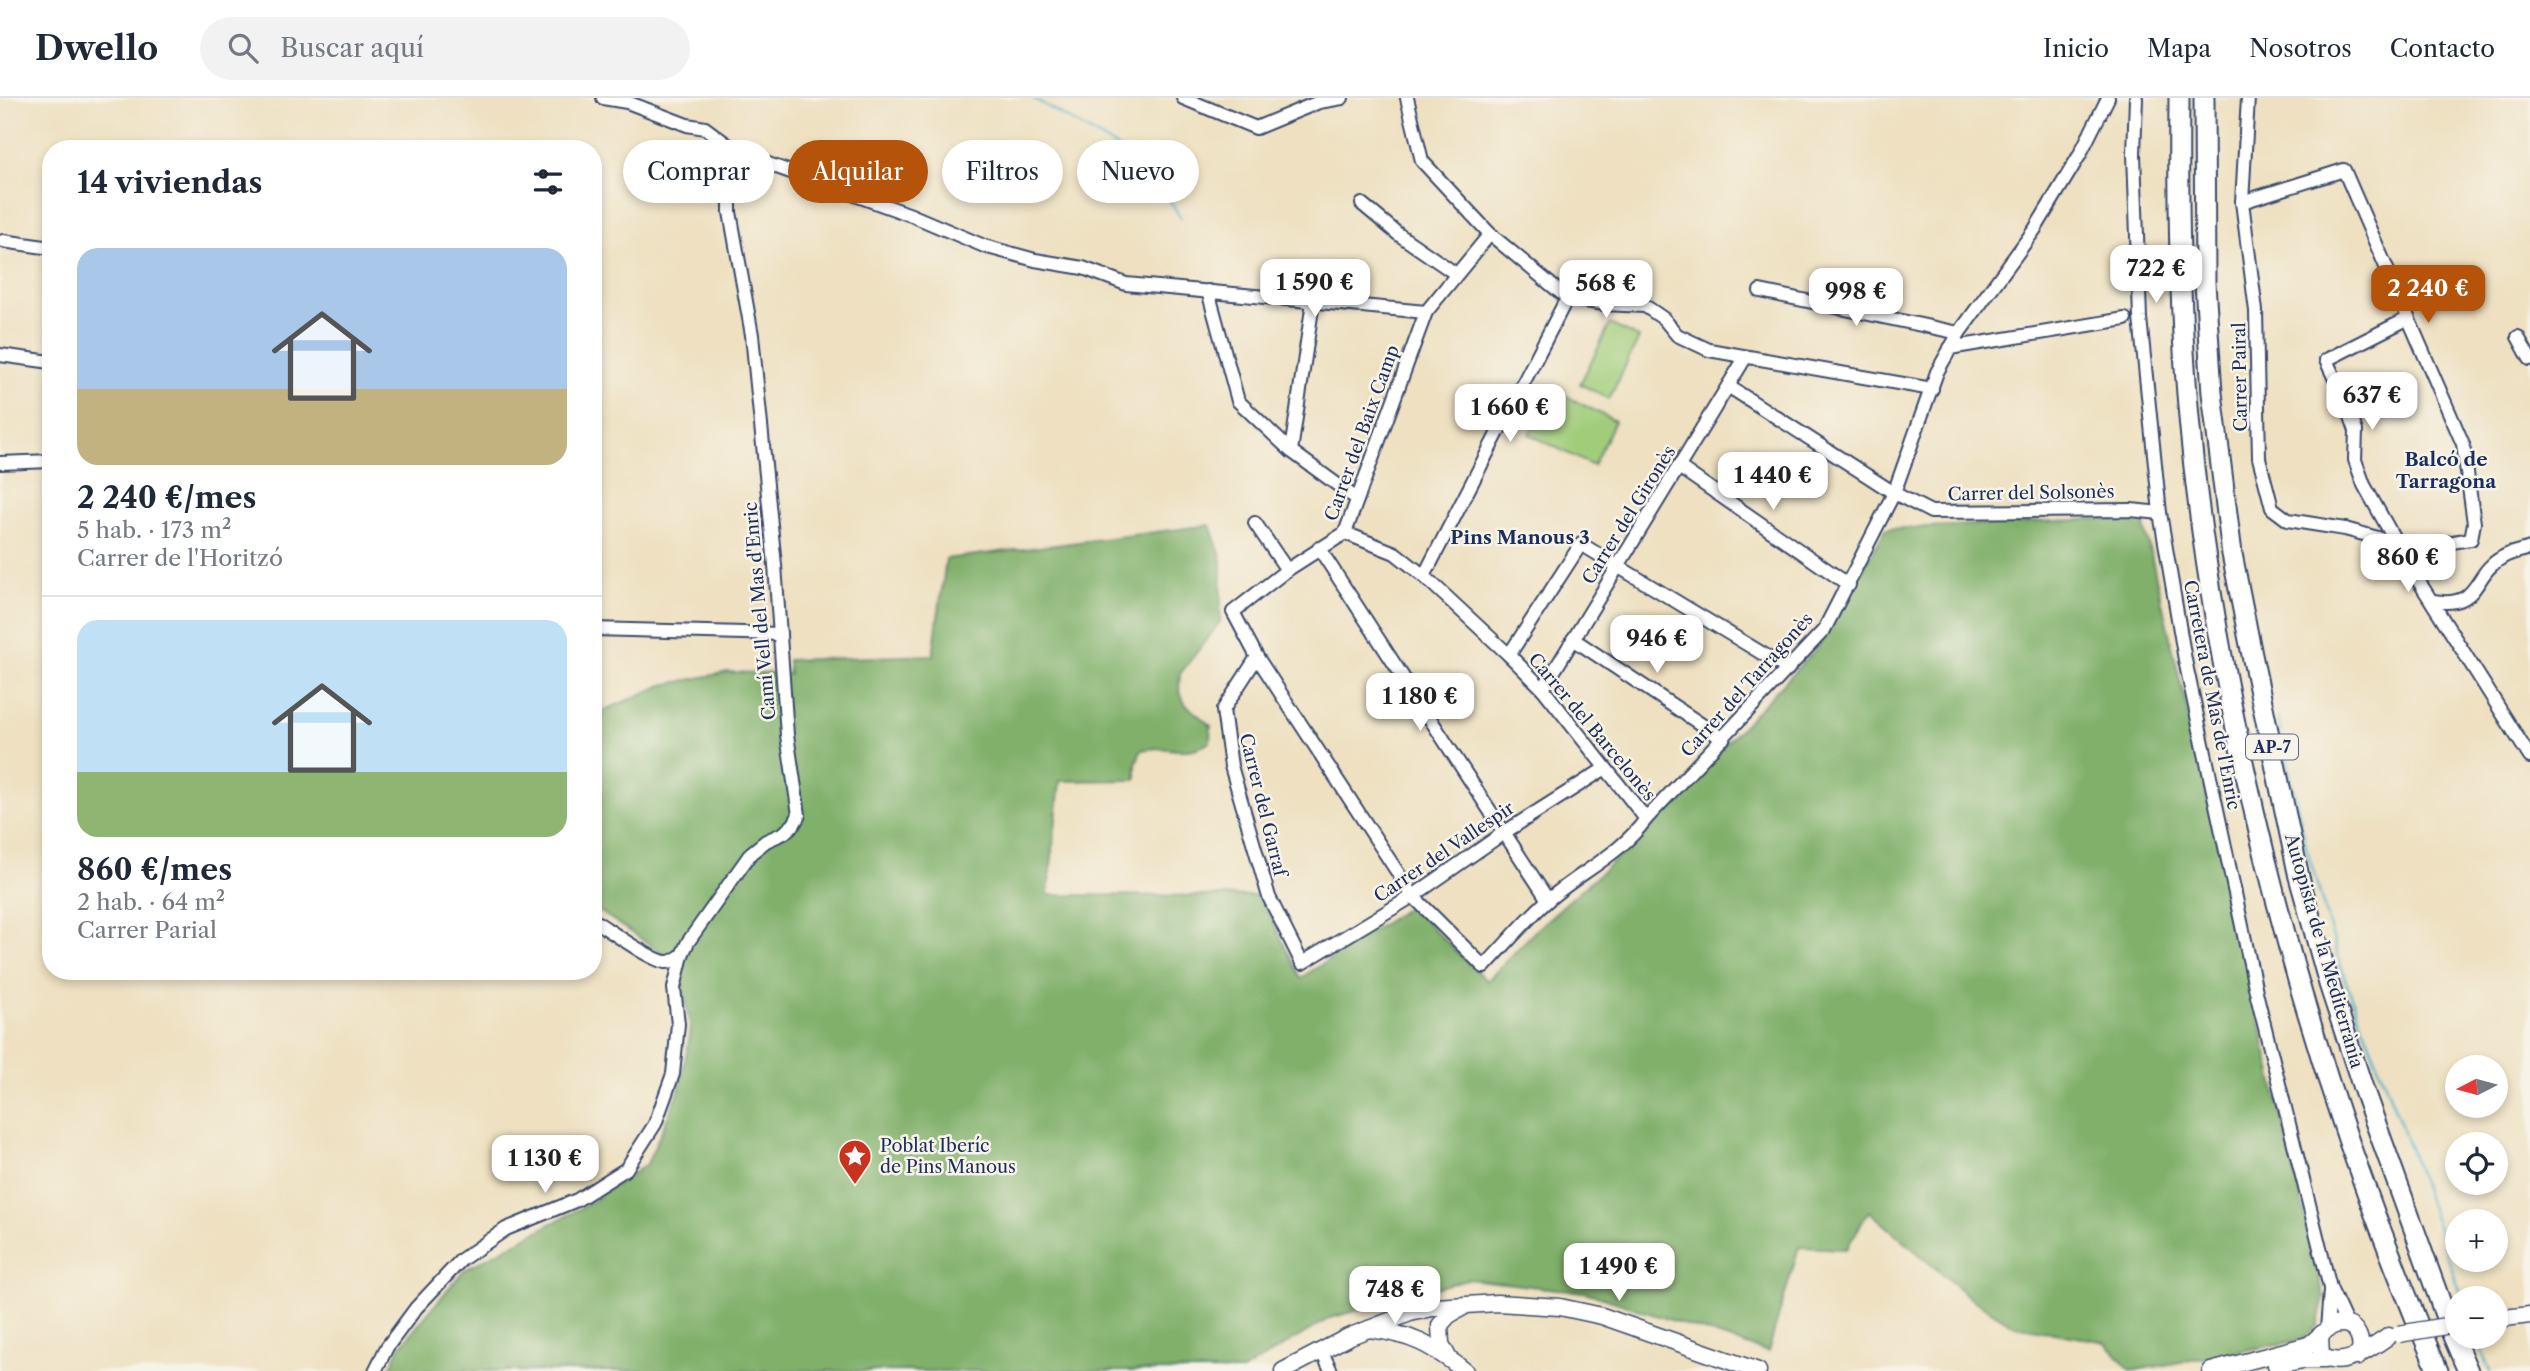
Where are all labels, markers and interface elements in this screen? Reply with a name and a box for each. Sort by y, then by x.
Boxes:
search box [200,17,690,80]
text: Dwello [35,28,158,69]
icon: search [224,29,262,67]
text: Buscar aquí [280,32,424,64]
text: Inicio [2043,34,2109,63]
text: Mapa [2147,34,2211,63]
text: Nosotros [2249,34,2352,63]
text: Contacto [2390,34,2495,63]
chip: Comprar [623,140,774,203]
chip: Alquilar [788,140,928,203]
chip: Filtros [942,140,1063,203]
chip: Nuevo [1077,140,1199,203]
icon: filters [529,163,567,201]
text: 14 viviendas [77,164,263,201]
pin: 722 € [2107,246,2205,305]
text: 722 € [2126,254,2186,282]
pin: 1 590 € [1250,260,1380,319]
pin: 568 € [1557,260,1655,320]
pin: 2 240 € [2363,266,2493,325]
text: 1 590 € [1276,268,1354,296]
pin: 998 € [1807,268,1905,328]
text: 568 € [1576,269,1636,297]
text: 2 240 € [2387,274,2469,302]
text: 998 € [1825,277,1887,305]
icon: home [259,293,385,419]
street label: Carrer Pairal [2228,322,2252,432]
street label: Carrer del Baix Camp [1320,342,1404,524]
pin: 637 € [2323,372,2421,432]
text: 637 € [2342,381,2402,409]
pin: 1 660 € [1445,384,1575,444]
text: 1 660 € [1471,393,1549,421]
street label: Carrer del Gironès [1578,442,1680,588]
district label: Balcó de Tarragona [2396,448,2497,493]
pin: 1 440 € [1708,452,1838,512]
text: 1 440 € [1734,461,1812,489]
text: 2 240 €/mes [77,479,256,516]
street label: Carrer del Solsonès [1947,481,2115,505]
street label: Camí Vell del Mas d'Enric [739,501,781,721]
text: 5 hab. · 173 m² [77,516,231,544]
district label: Pins Manous 3 [1450,526,1590,549]
pin: 860 € [2359,534,2457,594]
text: 860 € [2377,543,2439,571]
text: Carrer de l'Horitzó [77,544,283,572]
street label: Carretera de Mas de l'Enric [2179,578,2245,812]
street label: Carrer del Tarragonès [1676,608,1818,762]
pin: 946 € [1608,616,1706,675]
text: 946 € [1626,624,1688,652]
street label: Carrer del Barcelonès [1524,649,1660,805]
icon: home [259,665,385,791]
pin: 1 180 € [1355,674,1485,733]
text: 1 180 € [1382,682,1458,710]
street label: Carrer del Garraf [1235,731,1292,881]
road number: AP-7 [2246,734,2298,760]
street label: Carrer del Vallespir [1370,797,1519,907]
street label: Autopista de la Mediterrània [2280,830,2368,1071]
text: 860 €/mes [77,851,232,888]
text: 2 hab. · 64 m² [77,888,225,916]
text: Carrer Parial [77,916,217,944]
north arrow [2445,1055,2508,1118]
map controls [2445,1055,2508,1349]
button: locate [2445,1132,2508,1195]
place label: Poblat Iberíc de Pins Manous [880,1135,1016,1178]
pin: 1 130 € [480,1136,610,1195]
place icon: Poblat Iberíc de Pins Manous [836,1137,874,1186]
text: 1 130 € [508,1144,582,1172]
button: + [2445,1209,2508,1272]
pin: 1 490 € [1554,1244,1684,1303]
text: 1 490 € [1580,1252,1658,1280]
pin: 748 € [1346,1266,1444,1326]
text: 748 € [1365,1275,1425,1303]
button: − [2445,1286,2508,1349]

